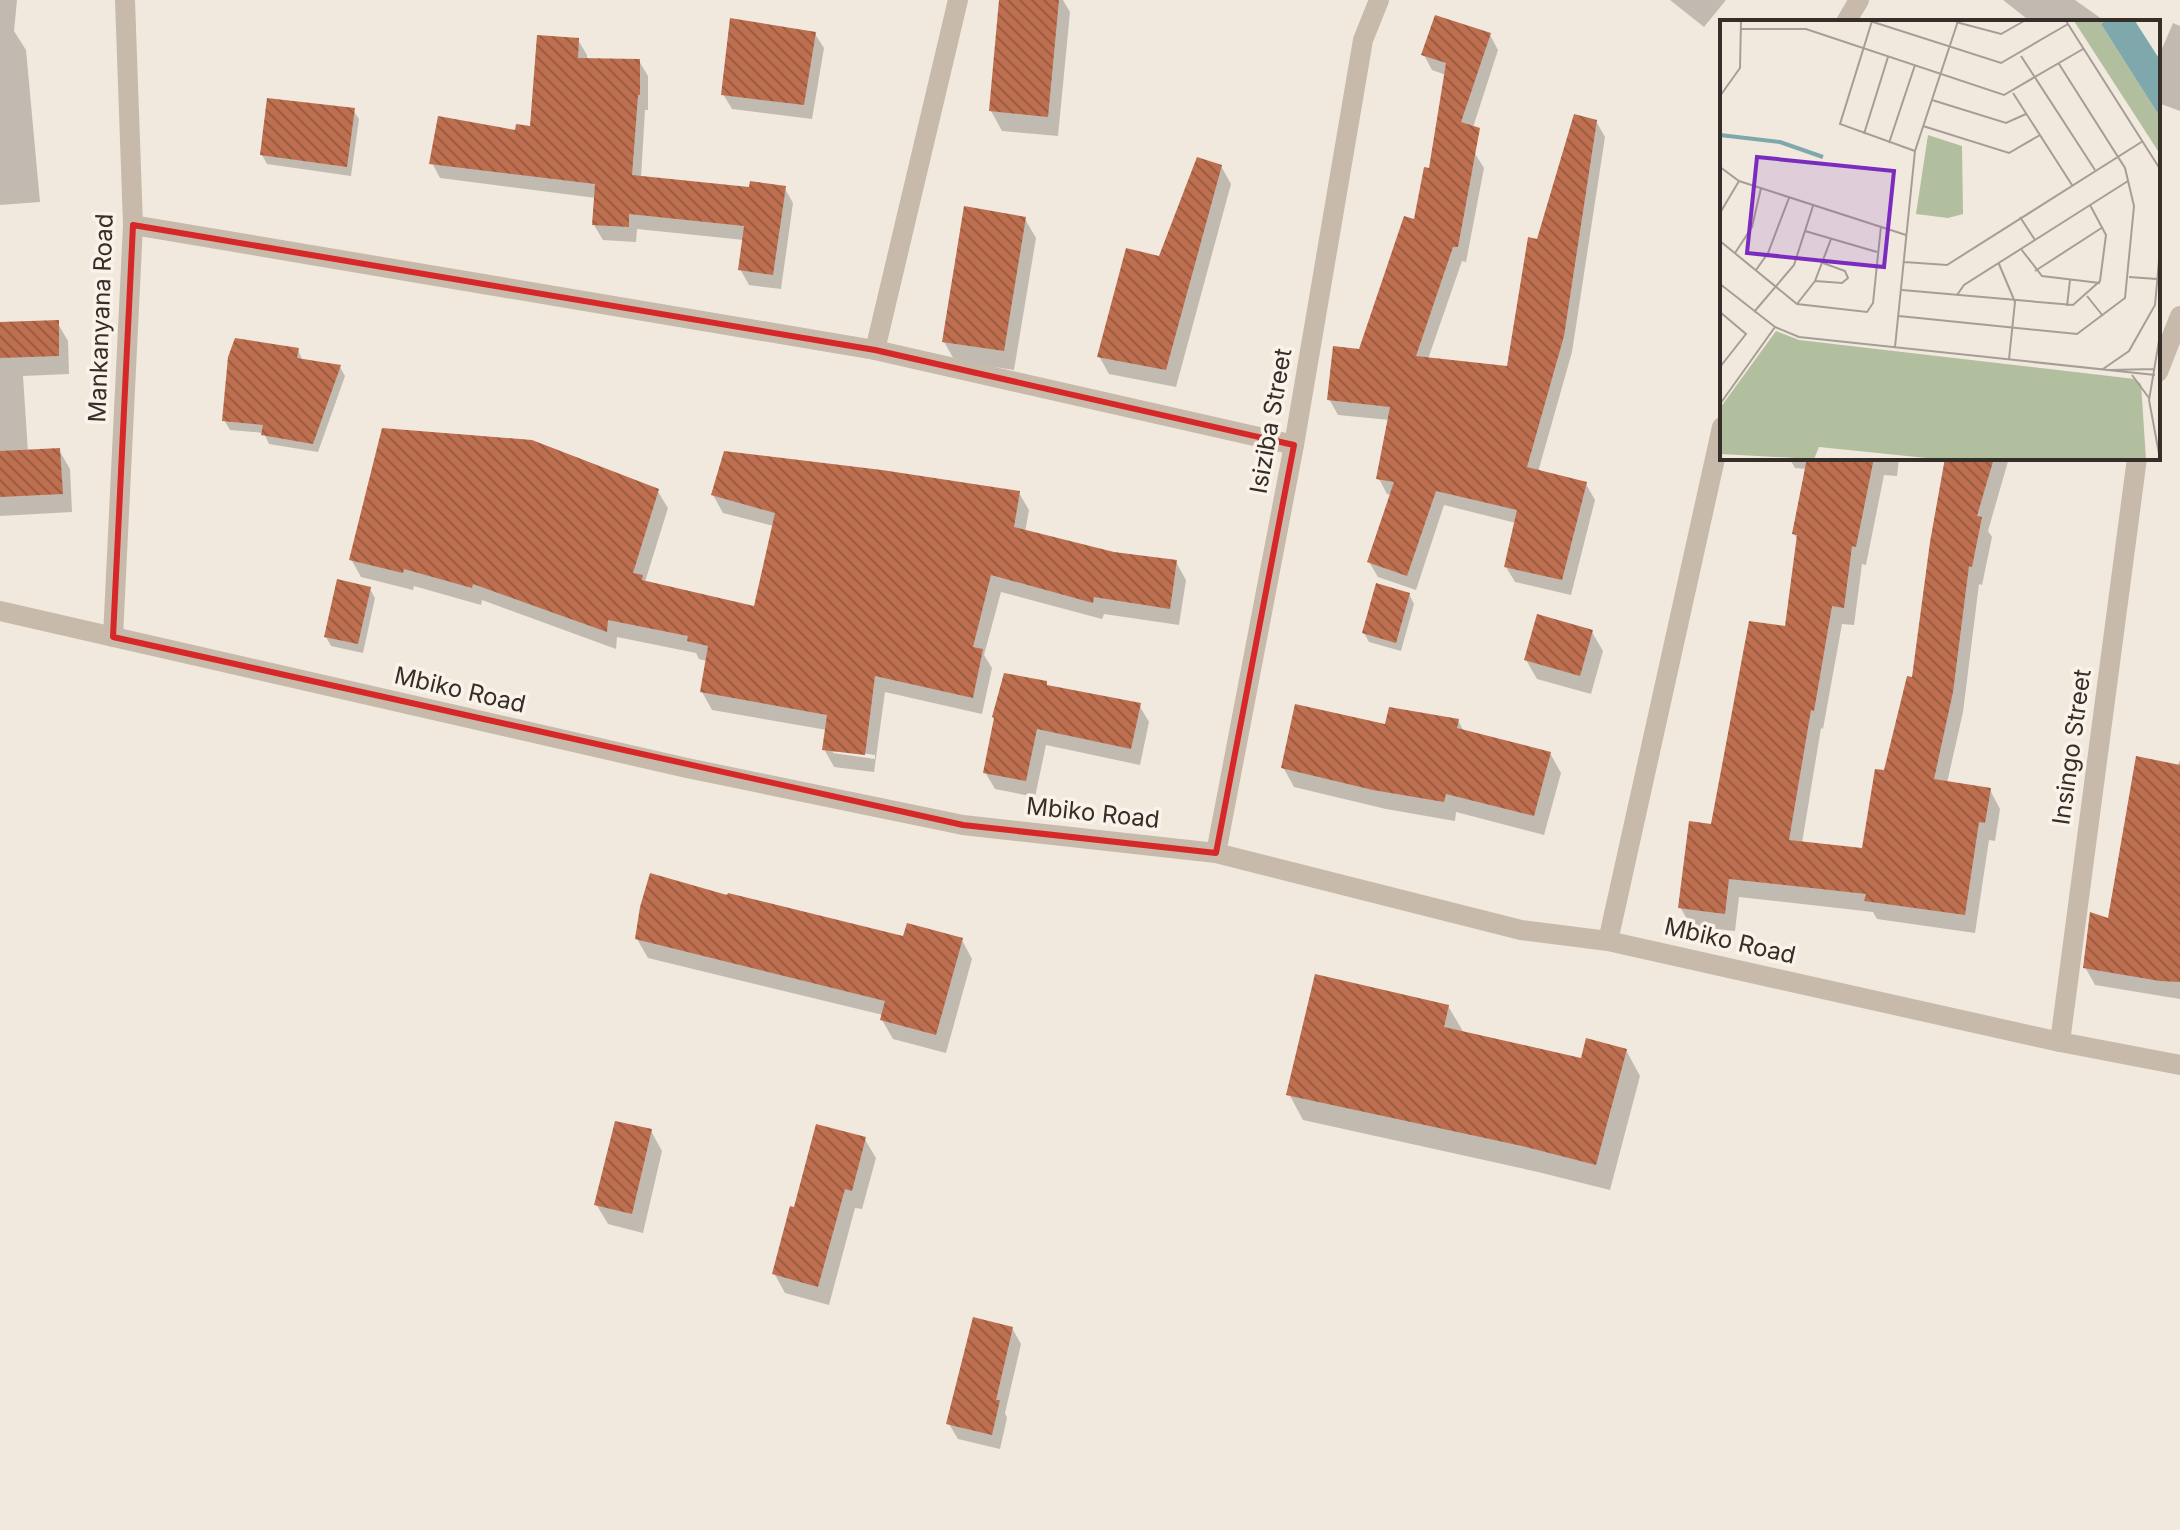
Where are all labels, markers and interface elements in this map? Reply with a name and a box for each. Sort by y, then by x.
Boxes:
inset map [1720,20,2160,460]
street label: Mankanyana Road [82,213,119,423]
street label: Isiziba Street [1243,346,1298,496]
street label: Mbiko Road [392,660,529,719]
street label: Insingo Street [2046,667,2097,827]
street label: Mbiko Road [1025,791,1161,834]
street label: Mbiko Road [1662,911,1799,970]

